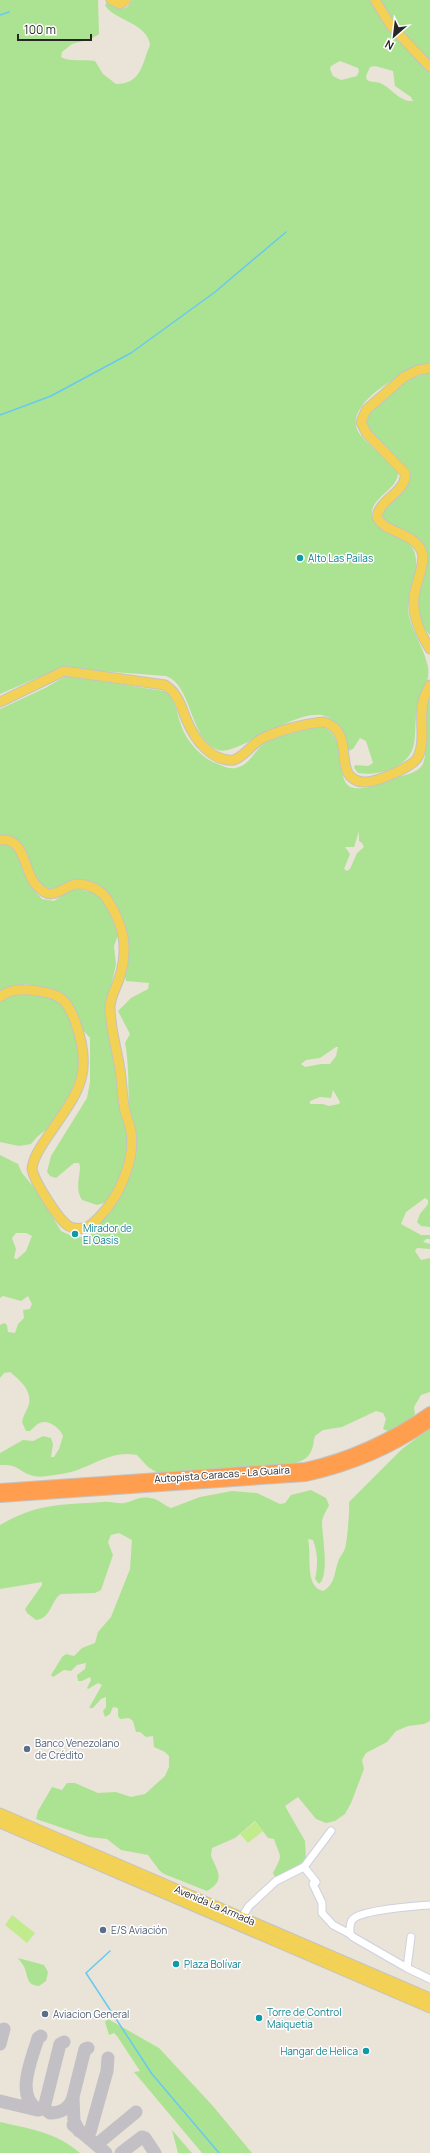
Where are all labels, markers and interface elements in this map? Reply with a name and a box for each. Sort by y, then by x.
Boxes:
scale bar [18,16,91,42]
north arrow [374,16,414,56]
text: 100 m [24,21,56,38]
text: N [382,37,396,54]
place label: Alto Las Pailas [308,551,373,565]
marker: Alto Las Pailas [295,553,305,563]
place label: Mirador de El Oasis [83,1221,132,1247]
marker: Mirador de El Oasis [70,1229,80,1239]
street label: Autopista Caracas - La Guaira [154,1462,290,1486]
place label: Banco Venezolano de Crédito [35,1736,119,1762]
marker: Banco Venezolano de Crédito [22,1744,32,1754]
street label: Avenida La Armada [173,1882,257,1928]
place label: E/S Aviación [111,1923,167,1937]
marker: E/S Aviación [98,1925,108,1935]
place label: Plaza Bolívar [184,1957,242,1971]
marker: Plaza Bolívar [171,1959,181,1969]
place label: Torre de Control Maiquetia [267,2005,342,2031]
place label: Aviacion General [53,2007,129,2021]
marker: Aviacion General [40,2009,50,2019]
marker: Torre de Control Maiquetia [254,2013,264,2023]
place label: Hangar de Helica [280,2044,358,2058]
marker: Hangar de Helica [361,2046,371,2056]

